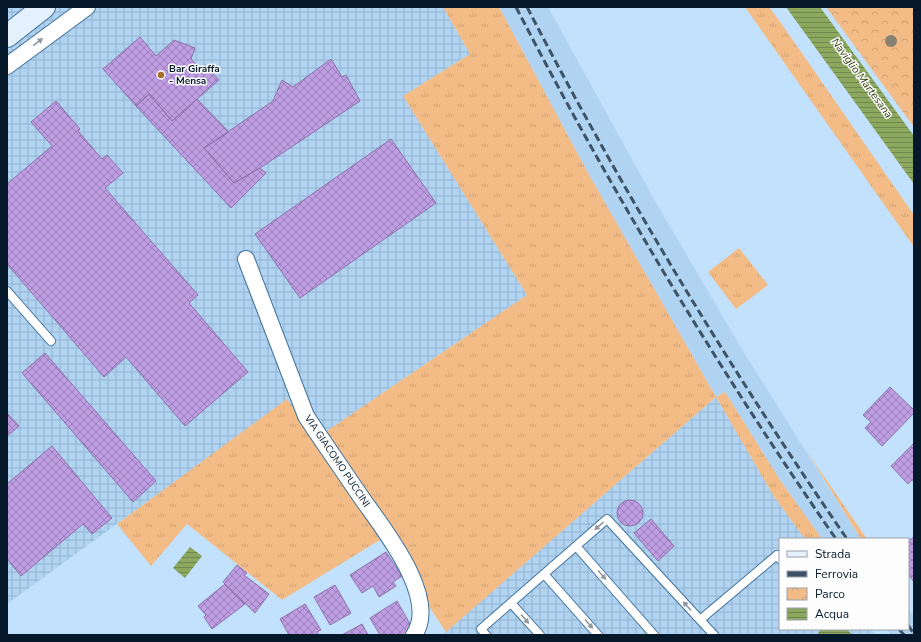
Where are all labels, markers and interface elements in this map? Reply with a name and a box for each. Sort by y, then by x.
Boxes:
water label: Naviglio Martesana [828,35,896,121]
one-way arrow [33,38,44,47]
place label: Bar Giraffa - Mensa [169,62,220,88]
marker: Bar Giraffa - Mensa [156,70,166,80]
street label: VIA GIACOMO PUCCINI [300,411,373,510]
one-way arrow [594,521,604,531]
legend [779,538,909,630]
text: Strada [815,546,851,562]
text: Ferrovia [815,566,858,582]
one-way arrow [597,570,606,581]
text: Parco [815,586,845,602]
one-way arrow [683,601,692,611]
text: Acqua [815,606,849,622]
one-way arrow [521,614,530,624]
one-way arrow [584,619,593,629]

